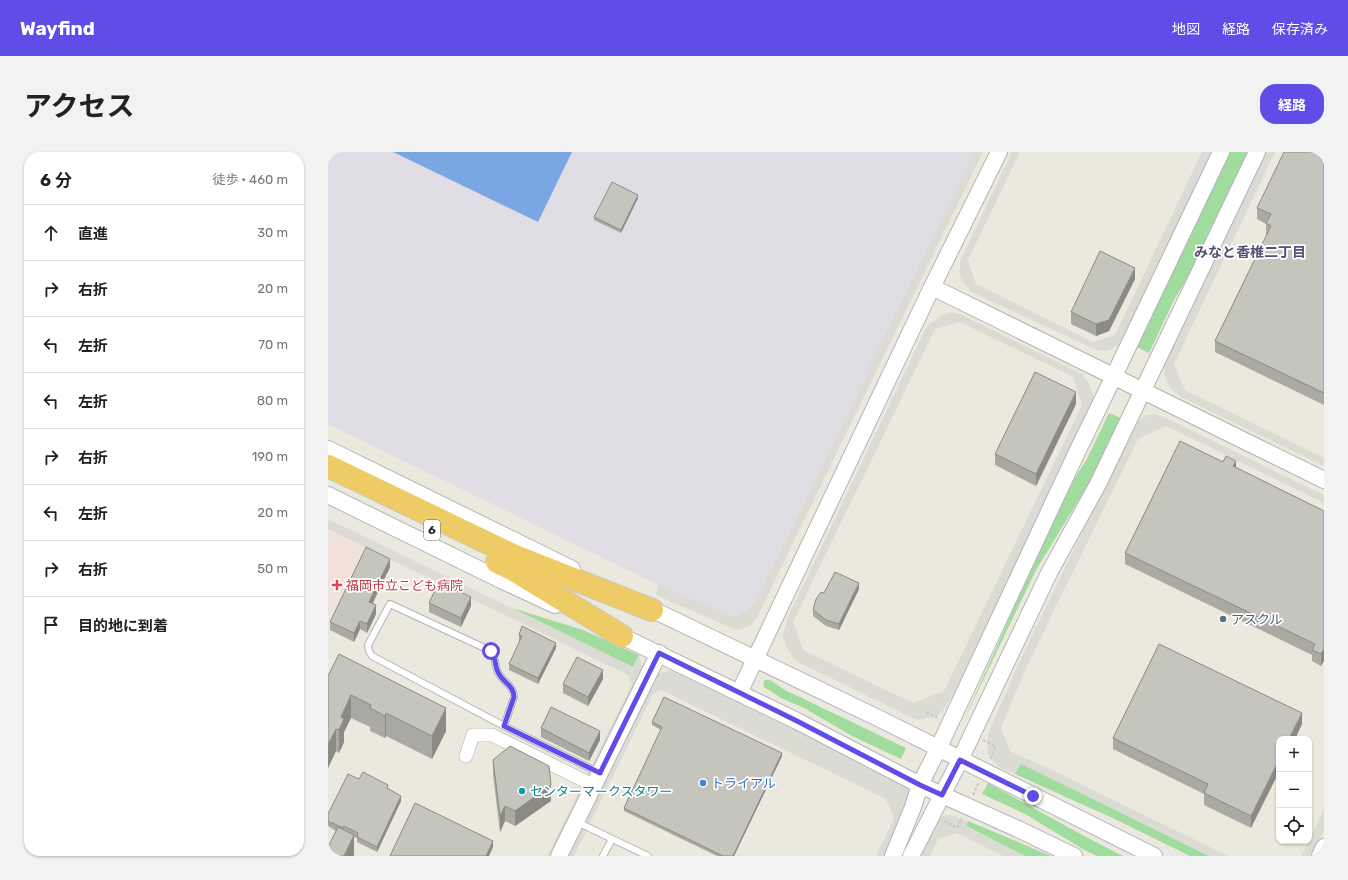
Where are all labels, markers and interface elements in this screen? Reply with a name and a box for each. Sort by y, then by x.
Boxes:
text: Wayfind [20,17,95,40]
text: 地図 [1172,21,1200,38]
text: 経路 [1222,21,1250,38]
text: 保存済み [1272,21,1328,38]
button: 経路 [1260,84,1324,124]
text: アクセス [24,90,135,123]
text: 6 分 [40,170,72,190]
text: 徒歩 · 460 m [212,172,288,187]
icon: ahead [40,222,62,244]
text: 直進 [78,225,108,243]
text: 30 m [257,225,288,240]
district label: みなと香椎二丁目 [1194,244,1306,261]
icon: right [40,278,62,300]
text: 右折 [78,281,108,299]
text: 20 m [257,281,288,296]
icon: left [40,334,62,356]
text: 左折 [78,337,108,355]
text: 70 m [258,337,288,352]
icon: left [40,390,62,412]
text: 左折 [78,393,108,411]
text: 80 m [257,393,288,408]
icon: right [40,446,62,468]
text: 右折 [78,449,108,467]
text: 190 m [252,449,288,464]
icon: left [40,502,62,524]
text: 左折 [78,505,108,523]
text: 20 m [257,505,288,520]
road number: 6 [424,520,440,540]
icon: right [40,558,62,580]
text: 右折 [78,561,108,579]
text: 50 m [257,561,288,576]
place label: 福岡市立こども病院 [346,578,463,593]
marker: 福岡市立こども病院 [331,579,343,591]
place label: アスクル [1231,612,1283,627]
icon: arrive [40,614,62,636]
marker: アスクル [1218,614,1228,624]
text: 目的地に到着 [78,617,168,635]
route start [482,642,500,660]
map controls [1276,736,1312,844]
button: + [1276,736,1312,772]
button: − [1276,772,1312,808]
place label: トライアル [711,776,776,791]
marker: トライアル [698,778,708,788]
place label: センターマークスタワー [530,784,673,799]
marker: センターマークスタワー [517,786,527,796]
route end [1024,787,1042,805]
button: locate [1276,808,1312,844]

